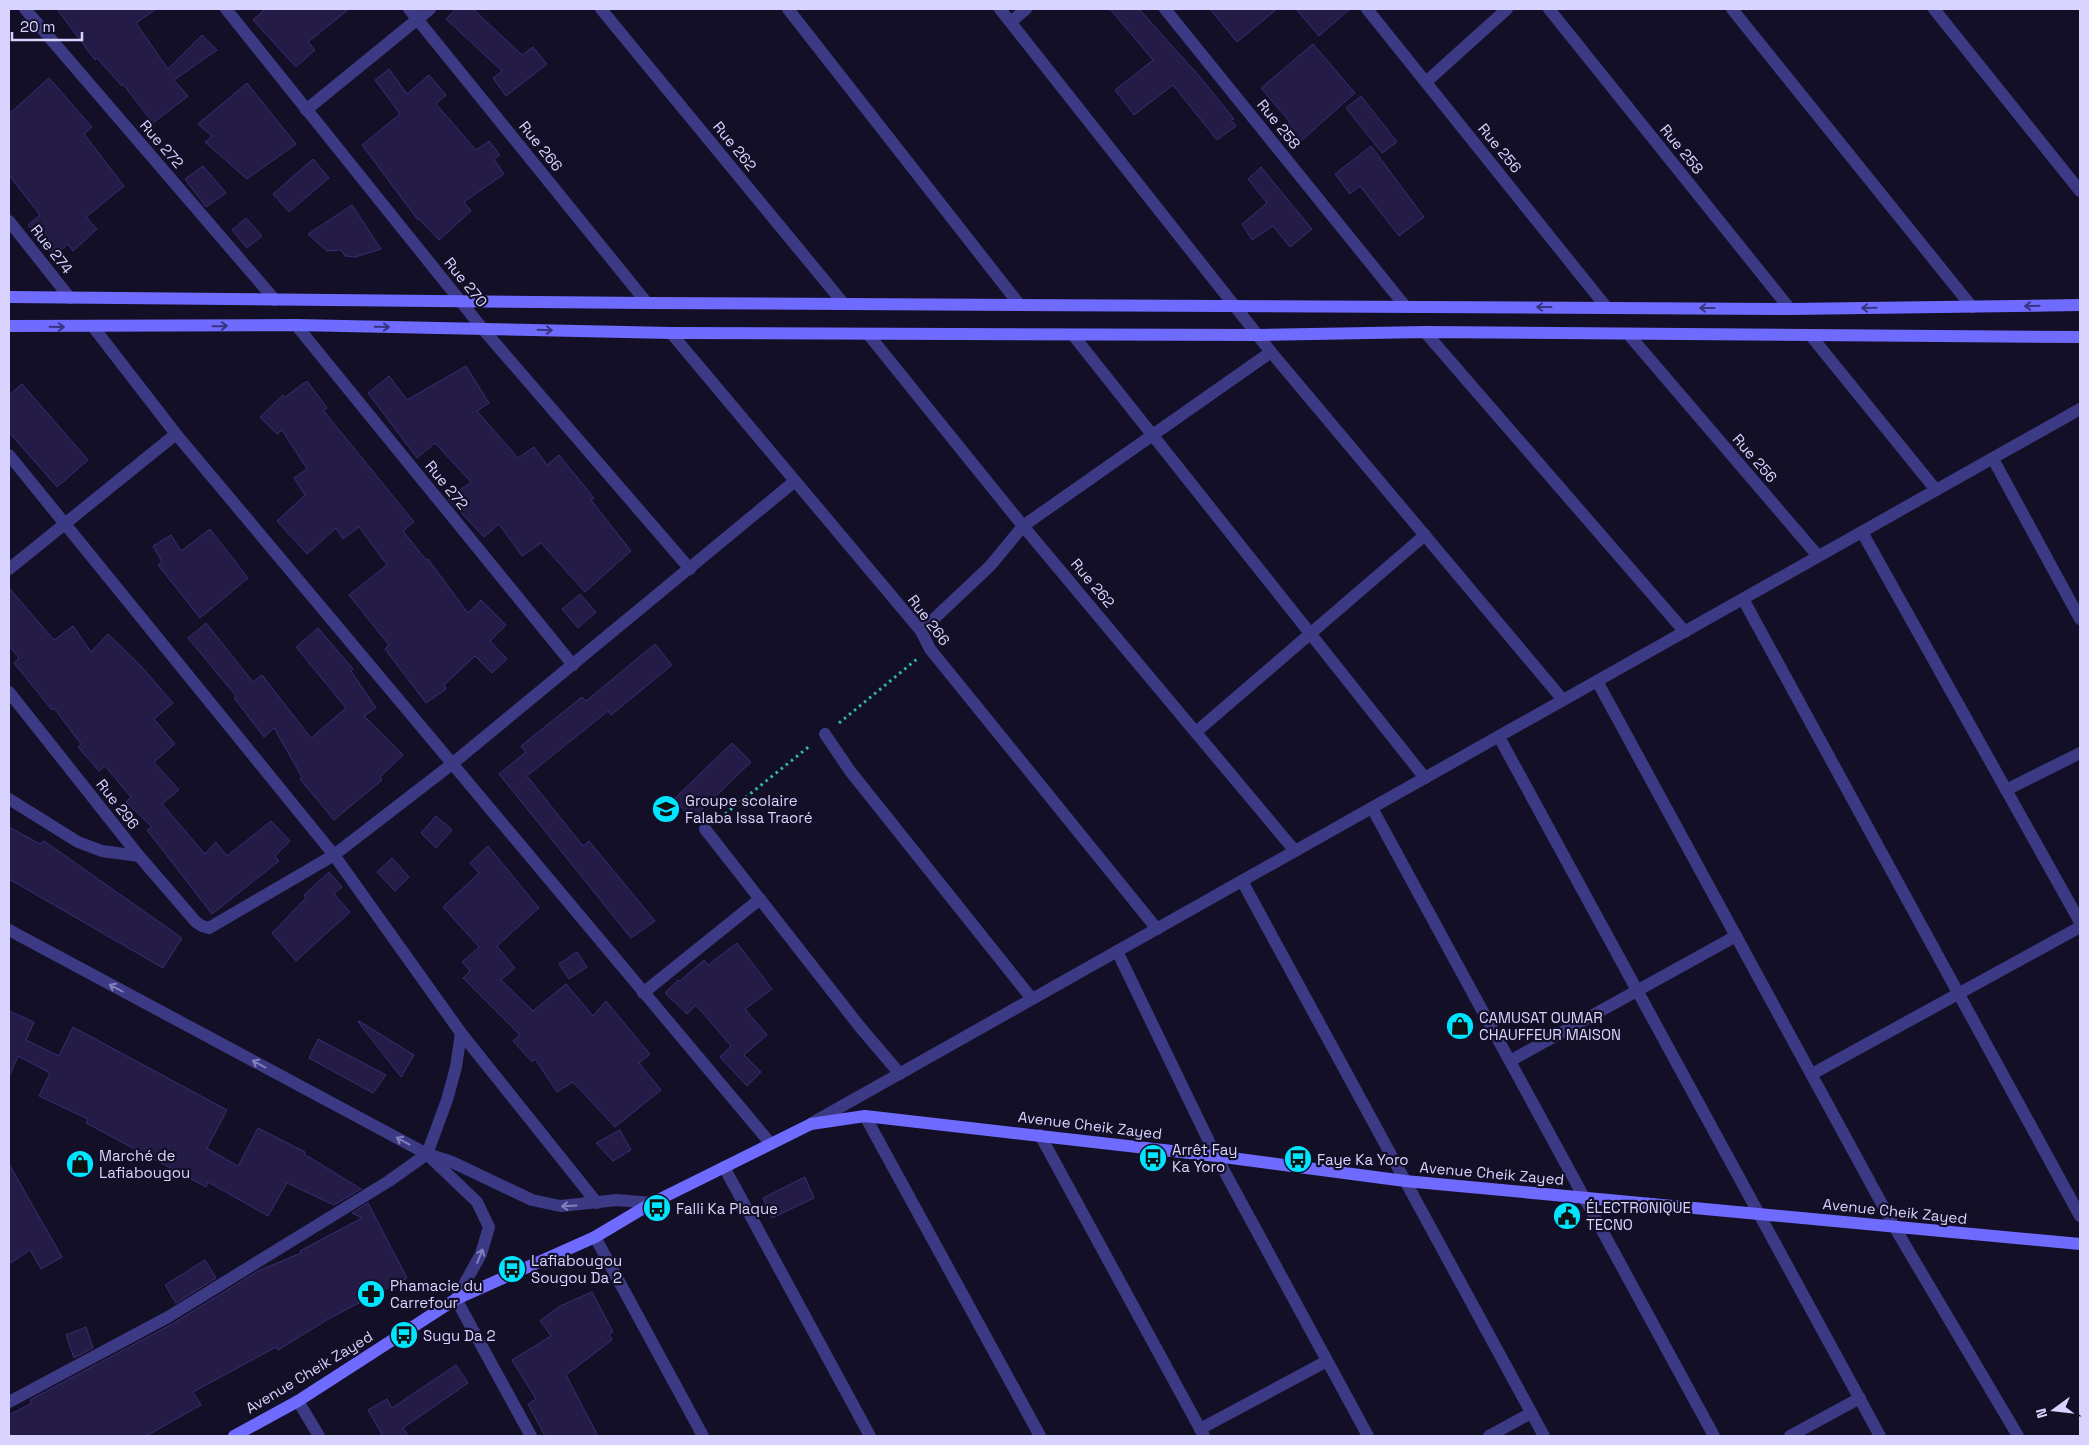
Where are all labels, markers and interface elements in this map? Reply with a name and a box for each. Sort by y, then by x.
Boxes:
scale bar [12,10,82,42]
text: 20 m [20,17,55,36]
street label: Rue 258 [1253,95,1305,153]
street label: Rue 272 [136,116,188,172]
street label: Rue 266 [515,117,567,175]
street label: Rue 262 [709,117,761,175]
street label: Rue 256 [1474,119,1526,177]
street label: Rue 258 [1656,120,1708,178]
street label: Rue 274 [27,221,77,277]
street label: Rue 270 [440,253,492,311]
one-way arrow [2024,301,2040,310]
one-way arrow [1536,302,1552,312]
one-way arrow [1699,303,1715,313]
one-way arrow [1861,303,1878,313]
one-way arrow [212,321,228,331]
one-way arrow [49,322,65,332]
one-way arrow [374,322,390,331]
one-way arrow [536,325,553,335]
street label: Rue 256 [1729,430,1781,486]
street label: Rue 272 [421,457,473,513]
street label: Rue 262 [1067,554,1119,612]
street label: Rue 266 [904,591,954,649]
street label: Rue 296 [92,775,144,833]
place label: Groupe scolaire Falaba Issa Traoré [685,791,813,827]
school or university icon: Groupe scolaire Falaba Issa Traoré [651,794,681,824]
one-way arrow [109,983,124,992]
place label: CAMUSAT OUMAR CHAUFFEUR MAISON [1479,1008,1621,1044]
shop icon: CAMUSAT OUMAR CHAUFFEUR MAISON [1445,1011,1475,1041]
one-way arrow [253,1059,267,1069]
street label: Avenue Cheik Zayed [1017,1107,1163,1143]
one-way arrow [395,1136,410,1146]
place label: Arrêt Fay Ka Yoro [1172,1140,1237,1176]
bus stop icon: Arrêt Fay Ka Yoro [1138,1143,1168,1173]
bus stop icon: Faye Ka Yoro [1283,1144,1313,1174]
place label: Marché de Lafiabougou [99,1146,190,1182]
shop icon: Marché de Lafiabougou [65,1149,95,1179]
place label: Faye Ka Yoro [1317,1150,1409,1169]
street label: Avenue Cheik Zayed [1419,1157,1565,1189]
bus stop icon: Falli Ka Plaque [642,1193,672,1223]
street label: Avenue Cheik Zayed [1822,1194,1968,1228]
place label: ÉLECTRONIQUE TECNO [1586,1198,1691,1234]
place label: Falli Ka Plaque [676,1199,778,1218]
one-way arrow [561,1201,577,1210]
public building icon: ÉLECTRONIQUE TECNO [1552,1201,1582,1231]
one-way arrow [475,1249,485,1264]
place label: Lafiabougou Sougou Da 2 [531,1251,622,1287]
bus stop icon: Lafiabougou Sougou Da 2 [497,1254,527,1284]
place label: Phamacie du Carrefour [390,1276,482,1312]
pharmacy icon: Phamacie du Carrefour [356,1279,386,1309]
bus stop icon: Sugu Da 2 [389,1320,419,1350]
place label: Sugu Da 2 [423,1326,496,1345]
street label: Avenue Cheik Zayed [242,1327,376,1417]
north arrow [2029,1385,2079,1435]
text: N [2032,1406,2051,1420]

